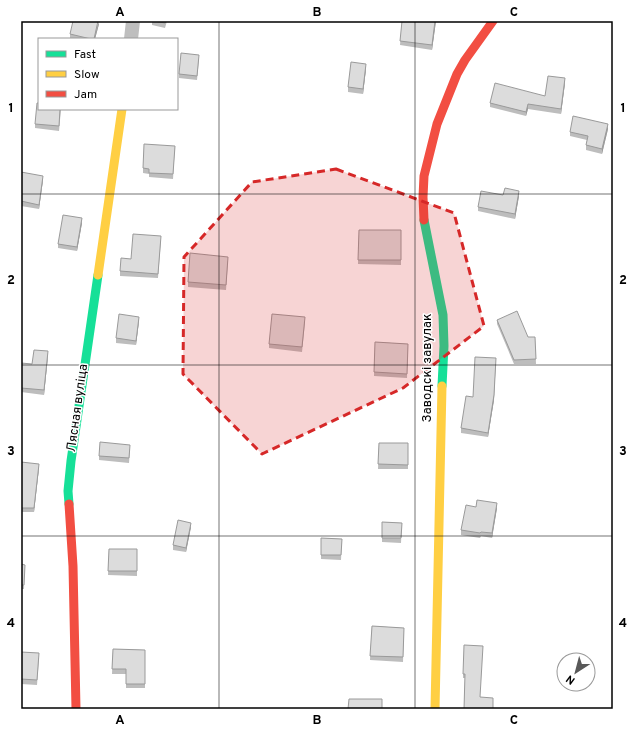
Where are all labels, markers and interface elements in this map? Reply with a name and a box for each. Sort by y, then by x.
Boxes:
text: A [115,5,125,21]
text: B [313,5,322,21]
text: C [510,5,518,21]
legend [38,38,178,110]
text: Fast [74,47,96,63]
text: Slow [74,67,100,83]
text: Jam [74,87,97,103]
text: 1 [8,101,14,117]
text: 1 [620,101,626,117]
text: 2 [7,273,15,289]
text: 2 [619,273,627,289]
street label: Заводскі завулак [420,314,436,422]
street label: Лясная вуліца [64,363,92,453]
text: 3 [7,444,15,460]
text: 3 [619,444,627,460]
text: 4 [7,616,15,632]
text: 4 [619,616,627,632]
north arrow [556,652,596,692]
text: N [563,671,578,687]
text: A [115,713,125,729]
text: B [313,713,322,729]
text: C [510,713,518,729]

